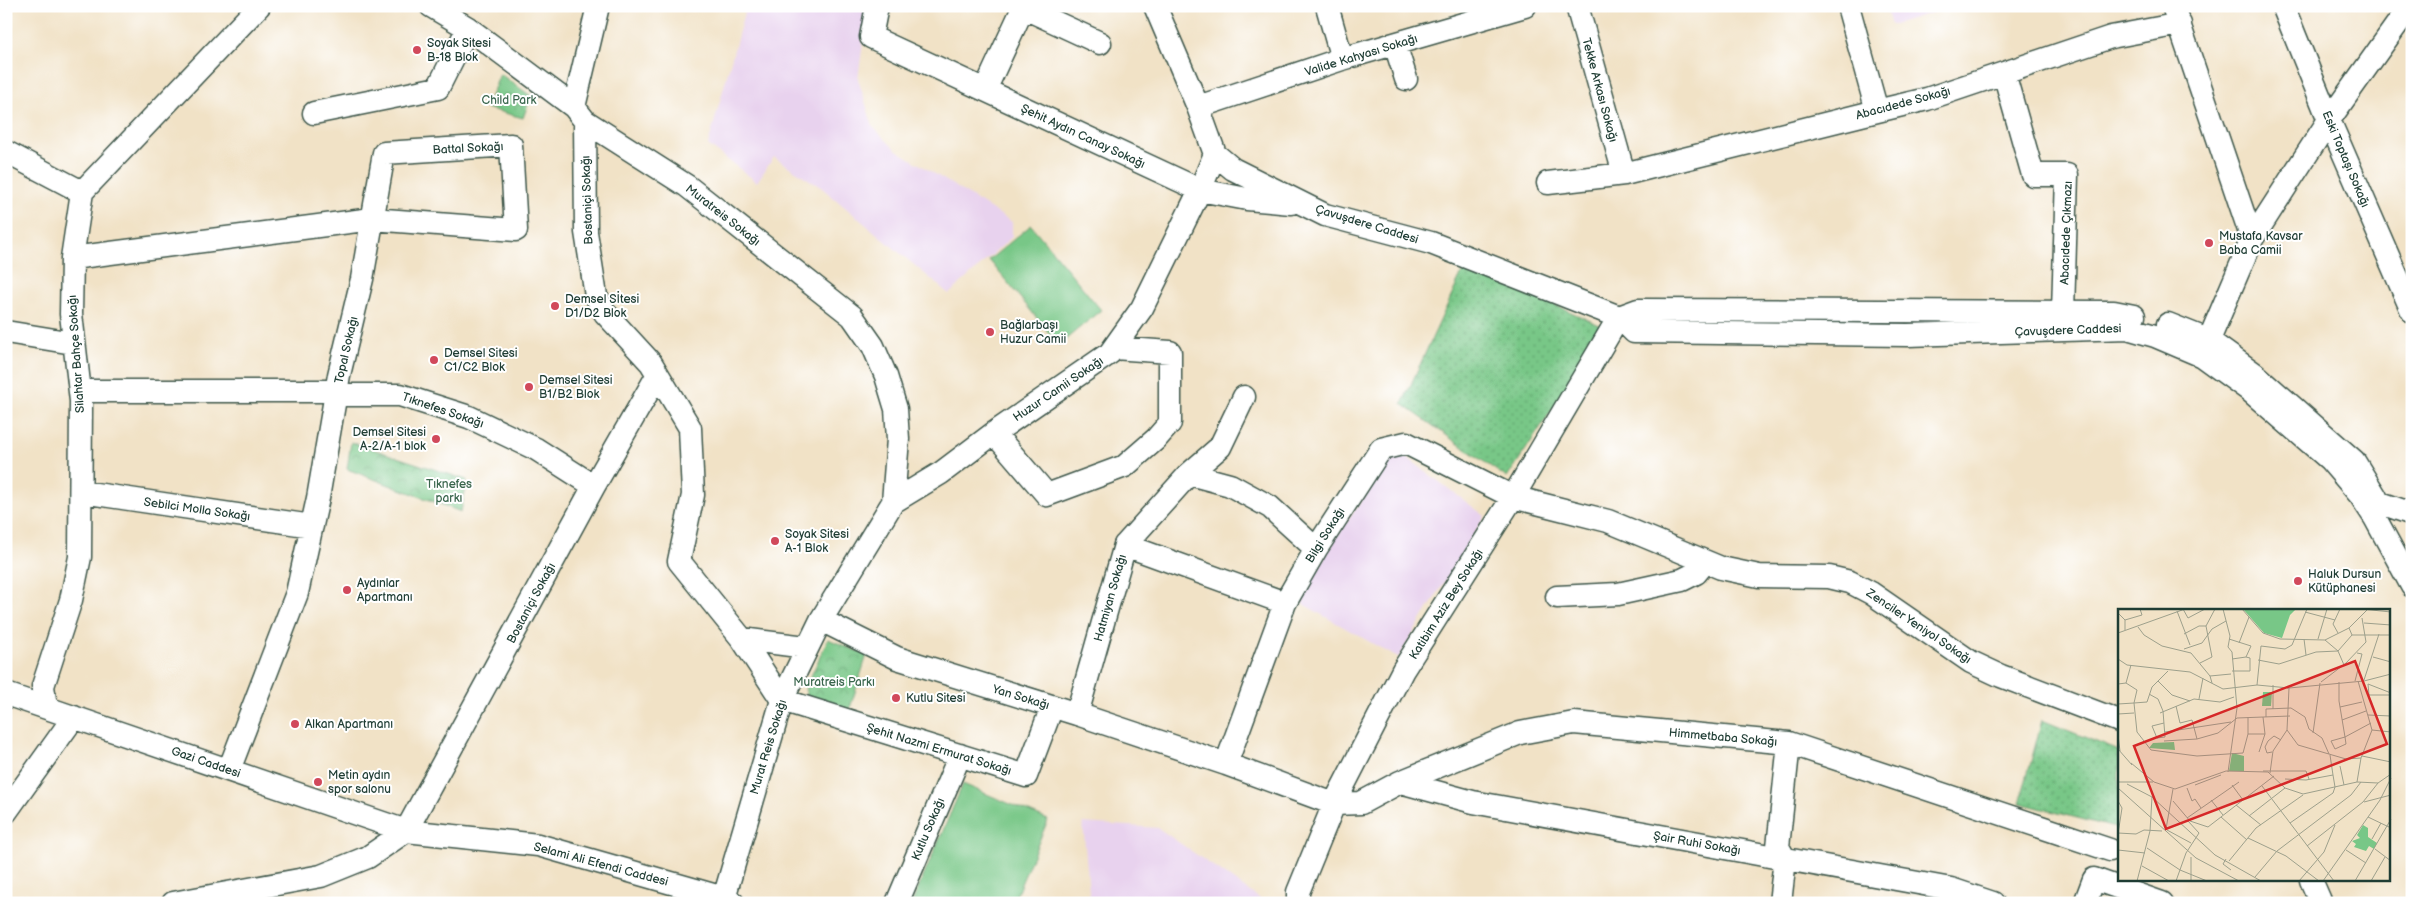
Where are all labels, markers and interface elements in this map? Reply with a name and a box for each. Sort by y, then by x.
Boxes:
street label: Valide Kahyası Sokağı [1303,31,1419,80]
place label: Soyak Sitesi B-18 Blok [427,36,491,65]
street label: Tekke Arkası Sokağı [1578,36,1621,144]
marker: Soyak Sitesi B-18 Blok [411,44,423,56]
street label: Abacıdede Sokağı [1854,84,1952,123]
park label: Child Park [482,93,536,108]
street label: Şehit Aydın Canay Sokağı [1018,101,1148,172]
street label: Eski Toptaşı Sokağı [2318,109,2373,210]
street label: Battal Sokağı [432,139,504,158]
street label: Bostaniçi Sokağı [578,155,597,245]
street label: Abacıdede Çıkmazı [2057,181,2076,285]
street label: Muratreis Sokağı [682,182,763,249]
street label: Çavuşdere Caddesi [1313,202,1420,247]
place label: Mustafa Kavsar Baba Camii [2219,229,2303,258]
marker: Mustafa Kavsar Baba Camii [2203,237,2215,249]
place label: Demsel Sİtesi D1/D2 Blok [565,291,639,321]
street label: Silahtar Bahçe Sokağı [65,294,88,413]
marker: Demsel Sİtesi D1/D2 Blok [549,300,561,312]
street label: Topal Sokağı [331,315,362,385]
place label: Bağlarbaşı Huzur Camii [1000,318,1067,347]
street label: Çavuşdere Caddesi [2014,321,2122,340]
marker: Bağlarbaşı Huzur Camii [984,326,996,338]
place label: Demsel Sitesi C1/C2 Blok [444,346,518,375]
marker: Demsel Sitesi C1/C2 Blok [428,354,440,366]
street label: Huzur Camii Sokağı [1010,354,1106,425]
place label: Demsel Sitesi B1/B2 Blok [539,373,613,402]
marker: Demsel Sitesi B1/B2 Blok [523,381,535,393]
street label: Tıknefes Sokağı [400,389,486,432]
place label: Demsel Sitesi A-2/A-1 blok [352,425,426,454]
marker: Demsel Sitesi A-2/A-1 blok [430,433,442,445]
park label: Tıknefes parkı [426,477,472,506]
street label: Sebilci Molla Sokağı [143,495,251,524]
street label: Bilgi Sokağı [1302,505,1348,566]
place label: Soyak Sitesi A-1 Blok [785,527,849,556]
marker: Soyak Sitesi A-1 Blok [769,535,781,547]
street label: Katibim Aziz Bey Sokağı [1406,546,1487,662]
street label: Hatmiyan Sokağı [1091,553,1130,643]
street label: Bostaniçi Sokağı [504,560,559,646]
place label: Haluk Dursun Kütüphanesi [2308,567,2381,596]
marker: Haluk Dursun Kütüphanesi [2292,575,2304,587]
place label: Aydınlar Apartmanı [357,576,413,605]
marker: Aydınlar Apartmanı [341,584,353,596]
street label: Zenciler Yeniyol Sokağı [1862,585,1974,667]
inset map [2118,609,2390,882]
park label: Muratreis Parkı [793,675,875,690]
street label: Yan Sokağı [990,681,1051,713]
place label: Kutlu Sitesi [906,691,966,706]
marker: Kutlu Sitesi [890,692,902,704]
street label: Murat Reis Sokağı [747,698,790,796]
place label: Alkan Apartmanı [305,717,393,732]
marker: Alkan Apartmanı [289,718,301,730]
street label: Şehit Nazmi Ermurat Sokağı [864,720,1013,779]
street label: Himmetbaba Sokağı [1668,725,1778,750]
street label: Gazi Caddesi [169,744,243,781]
place label: Metin aydın spor salonu [328,768,391,797]
marker: Metin aydın spor salonu [312,776,324,788]
street label: Kutlu Sokağı [909,795,948,863]
street label: Şair Ruhi Sokağı [1652,828,1742,859]
street label: Selami Ali Efendi Caddesi [532,839,670,890]

